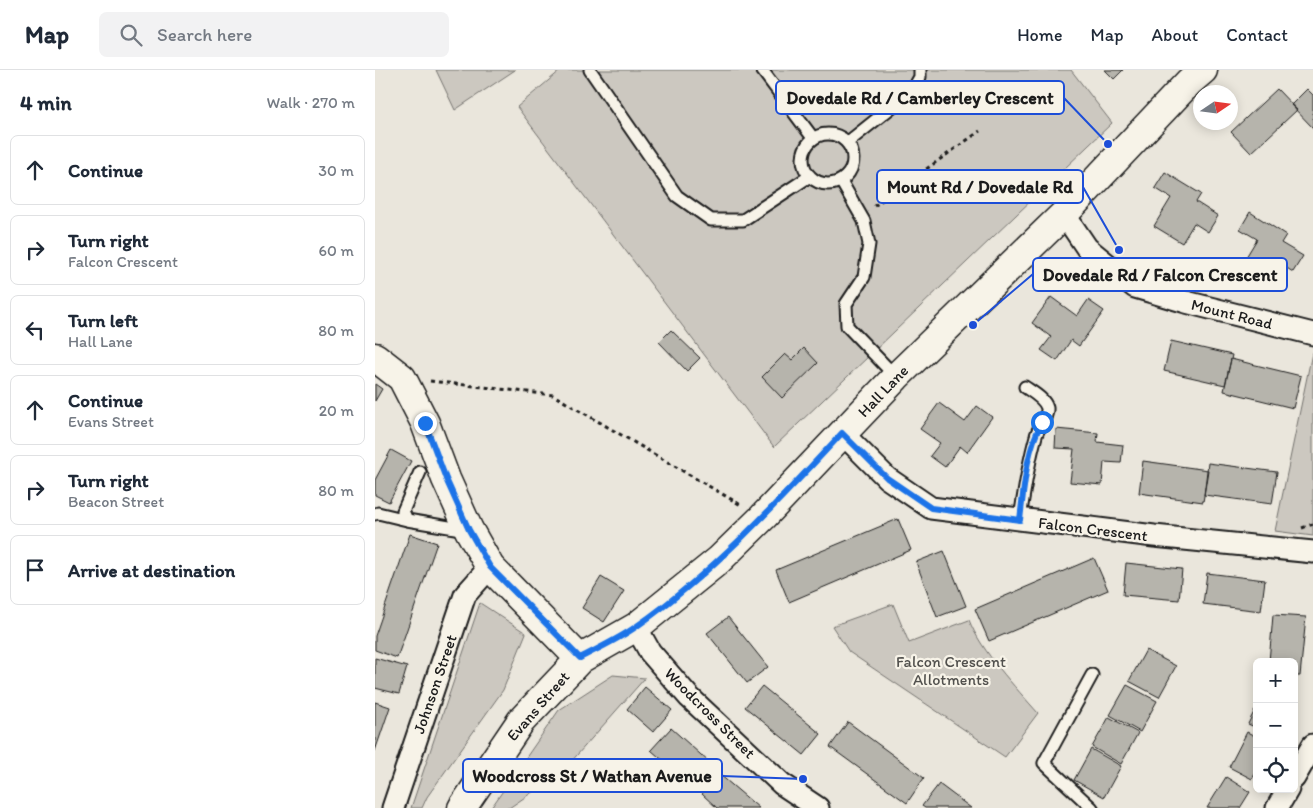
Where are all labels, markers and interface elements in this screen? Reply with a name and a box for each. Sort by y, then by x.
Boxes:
search box [99,12,449,57]
text: Map [25,20,69,49]
icon: search [117,21,145,49]
text: Search here [157,23,252,46]
text: Home [1017,24,1063,46]
text: Map [1091,24,1124,46]
text: About [1152,24,1198,46]
text: Contact [1226,24,1288,46]
callout: Dovedale Rd / Camberley Crescent [776,81,1064,114]
north arrow [1193,85,1238,130]
text: Dovedale Rd / Camberley Crescent [786,87,1054,109]
text: 4 min [20,90,72,115]
text: Walk · 270 m [267,93,355,112]
icon: ahead [21,156,49,184]
text: Continue [68,159,143,182]
text: 30 m [318,161,354,180]
callout: Mount Rd / Dovedale Rd [877,170,1083,203]
text: Mount Rd / Dovedale Rd [887,176,1074,198]
text: Turn right [68,229,149,252]
icon: right [21,236,49,264]
text: 60 m [319,241,354,260]
text: Falcon Crescent [68,252,178,271]
callout: Dovedale Rd / Falcon Crescent [1033,258,1287,291]
text: Dovedale Rd / Falcon Crescent [1043,264,1278,286]
street label: Mount Road [1189,295,1275,333]
text: Turn left [68,309,138,332]
icon: left [21,316,49,344]
text: 80 m [318,321,354,340]
text: Hall Lane [68,332,133,351]
street label: Hall Lane [854,361,913,421]
text: Continue [68,389,143,412]
icon: ahead [21,396,49,424]
text: 20 m [319,401,354,420]
route start [1031,411,1054,434]
text: Evans Street [68,412,154,431]
route end [414,412,437,435]
text: Turn right [68,469,149,492]
icon: right [21,476,49,504]
text: 80 m [318,481,354,500]
text: Beacon Street [68,492,164,511]
street label: Falcon Crescent [1037,513,1149,545]
icon: arrive [21,556,49,584]
text: Arrive at destination [68,559,235,582]
street label: Johnson Street [409,632,461,736]
park label: Falcon Crescent Allotments [896,652,1006,689]
map controls [1253,658,1298,793]
button: + [1253,658,1298,703]
street label: Woodcross Street [661,664,759,762]
street label: Evans Street [503,667,573,745]
button: − [1253,703,1298,748]
button: locate [1253,748,1298,793]
callout: Woodcross St / Wathan Avenue [463,759,722,792]
text: Woodcross St / Wathan Avenue [472,765,712,787]

